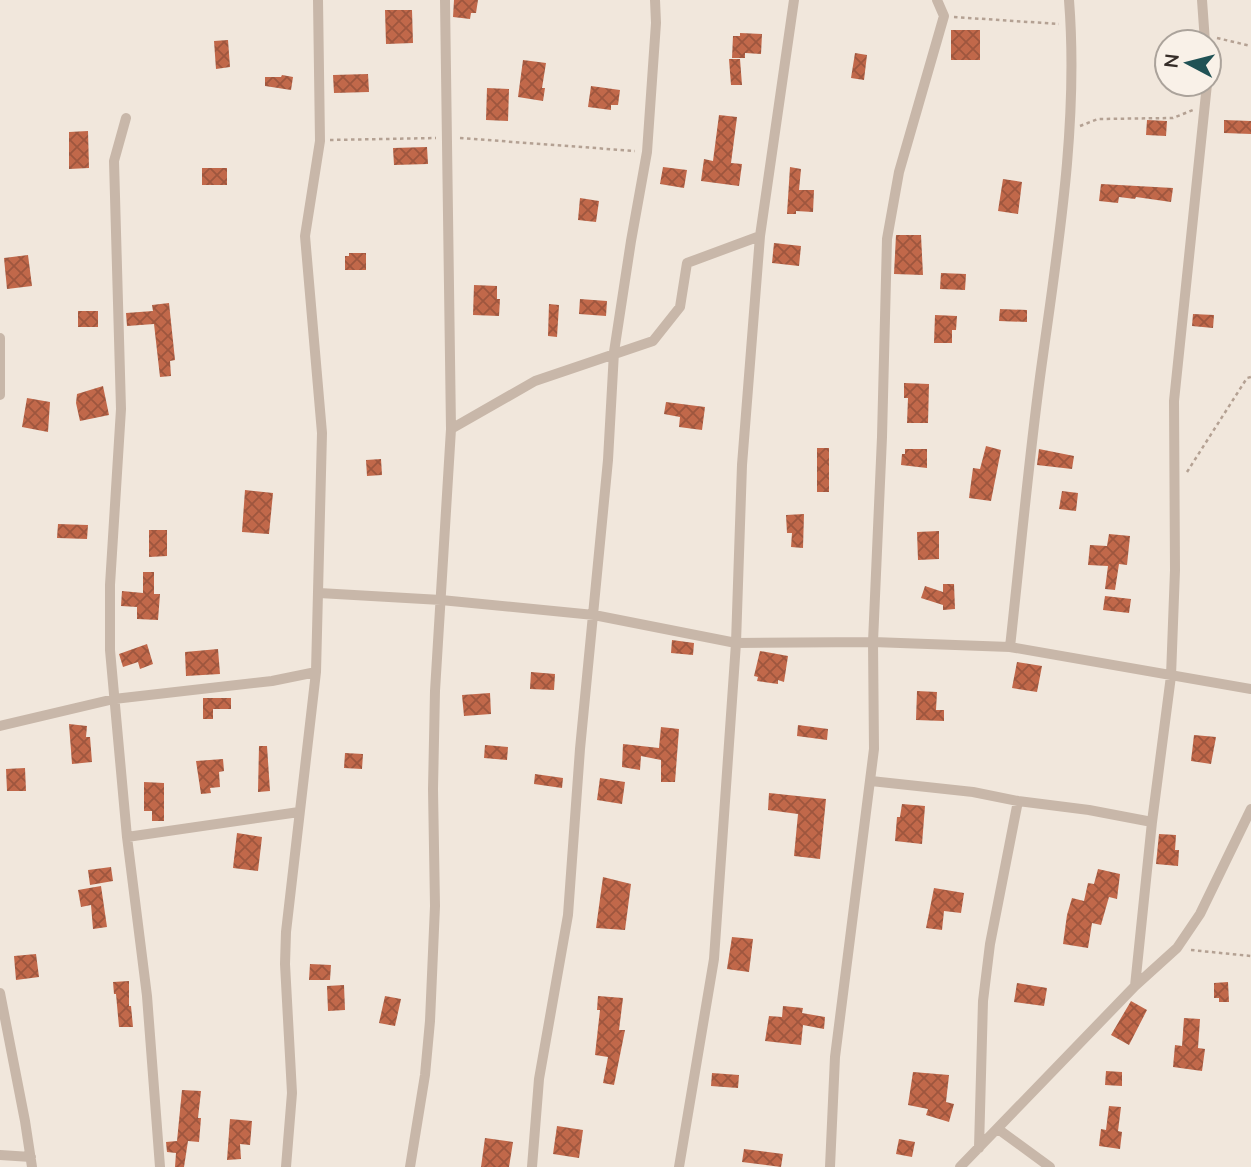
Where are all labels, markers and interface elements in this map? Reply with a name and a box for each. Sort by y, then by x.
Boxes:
north arrow [1153,28,1223,98]
text: N [1158,52,1186,70]

